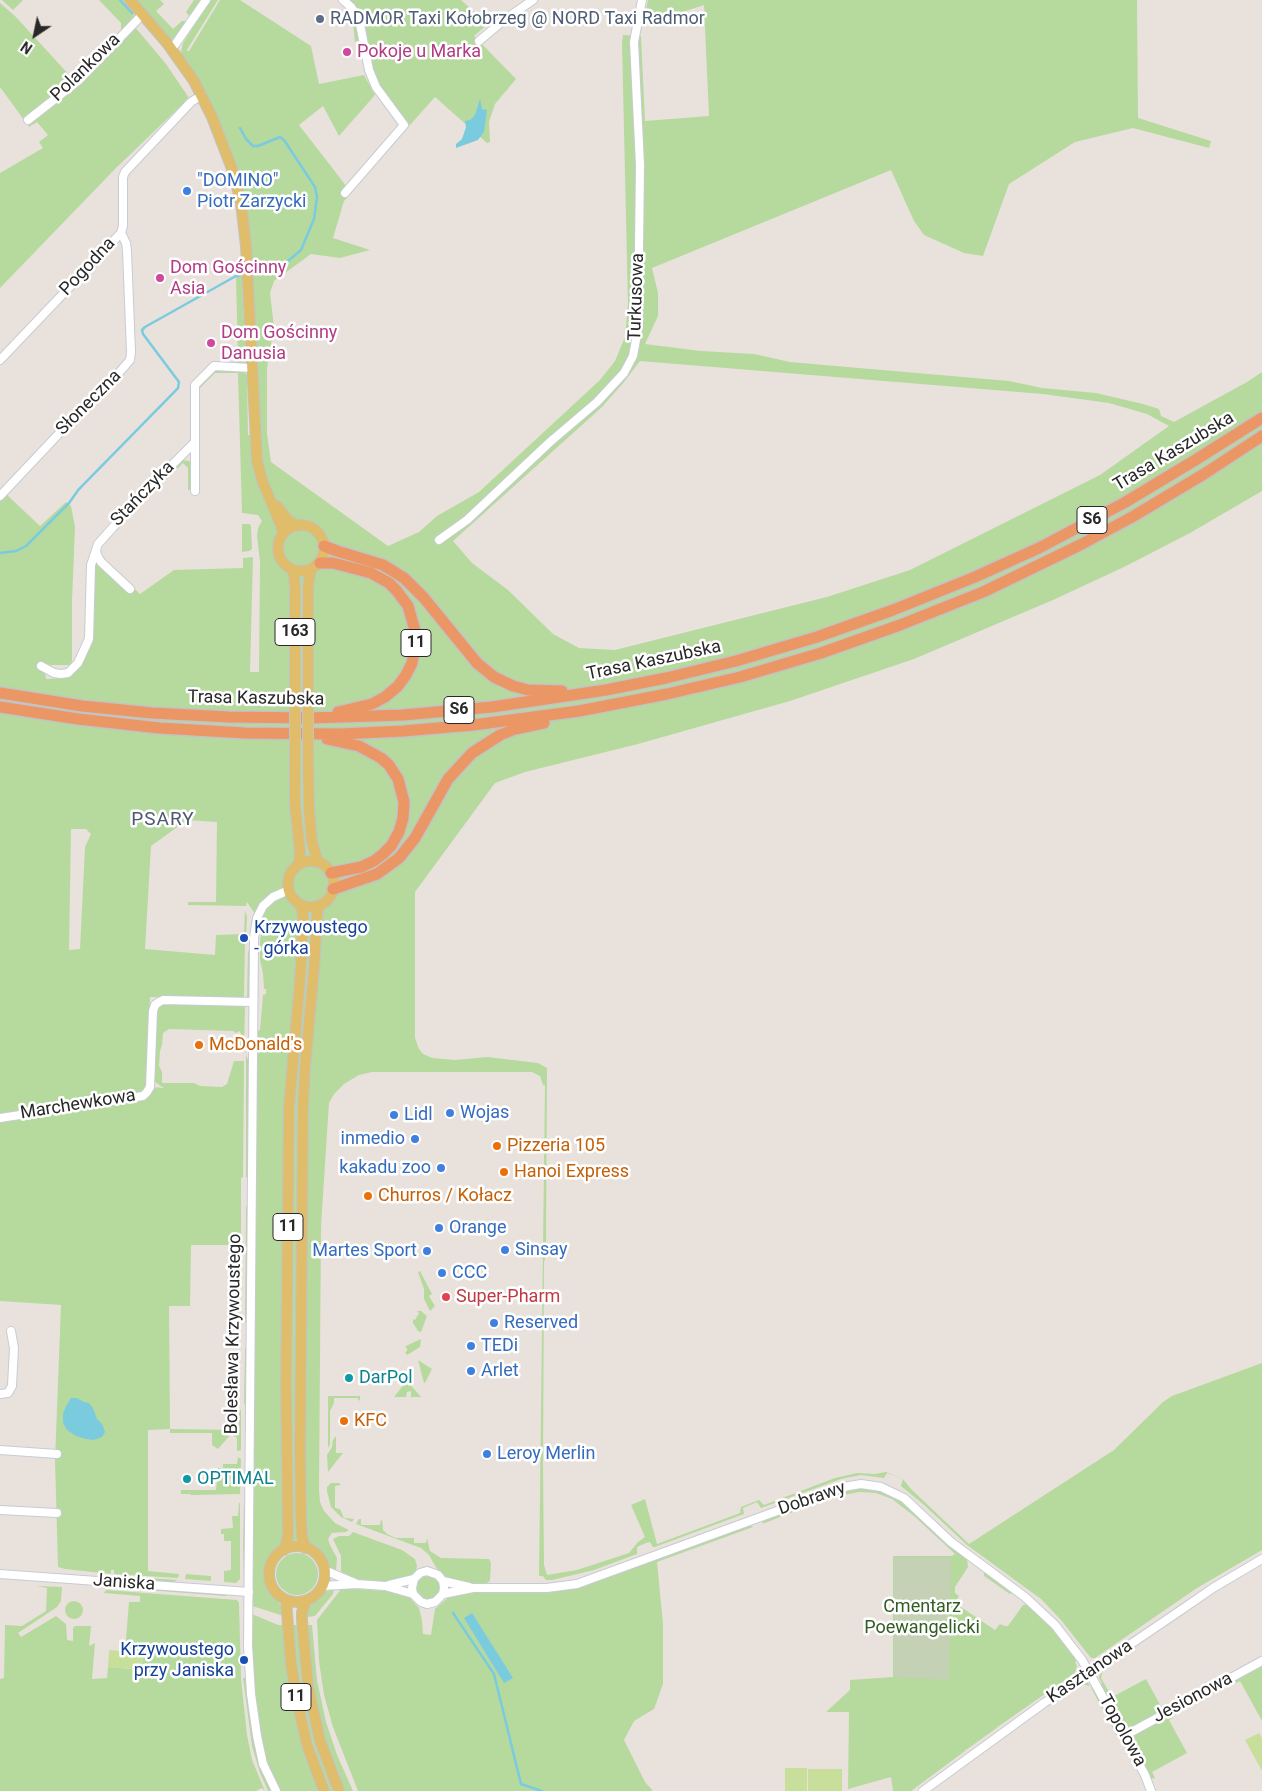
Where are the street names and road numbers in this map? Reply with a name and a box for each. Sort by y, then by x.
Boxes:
street label: Polankowa [47,30,125,106]
street label: Pogodna [56,233,120,301]
street label: Turkusowa [625,253,649,341]
street label: Słoneczna [52,366,126,440]
street label: Trasa Kaszubska [1110,408,1238,496]
street label: Stańczyka [107,457,179,531]
road number: S6 [1077,506,1107,534]
road number: 163 [275,618,315,646]
road number: 11 [401,630,431,656]
street label: Trasa Kaszubska [585,636,723,686]
street label: Trasa Kaszubska [187,687,325,711]
road number: S6 [444,696,474,724]
street label: Marchewkowa [19,1085,137,1125]
road number: 11 [273,1214,303,1240]
street label: Bolesława Krzywoustego [221,1233,247,1435]
street label: Dobrawy [776,1477,848,1521]
street label: Janiska [92,1570,156,1596]
street label: Kasztanowa [1043,1636,1137,1708]
street label: Jesionowa [1150,1668,1236,1728]
road number: 11 [281,1684,311,1710]
street label: Topolowa [1094,1691,1150,1771]

